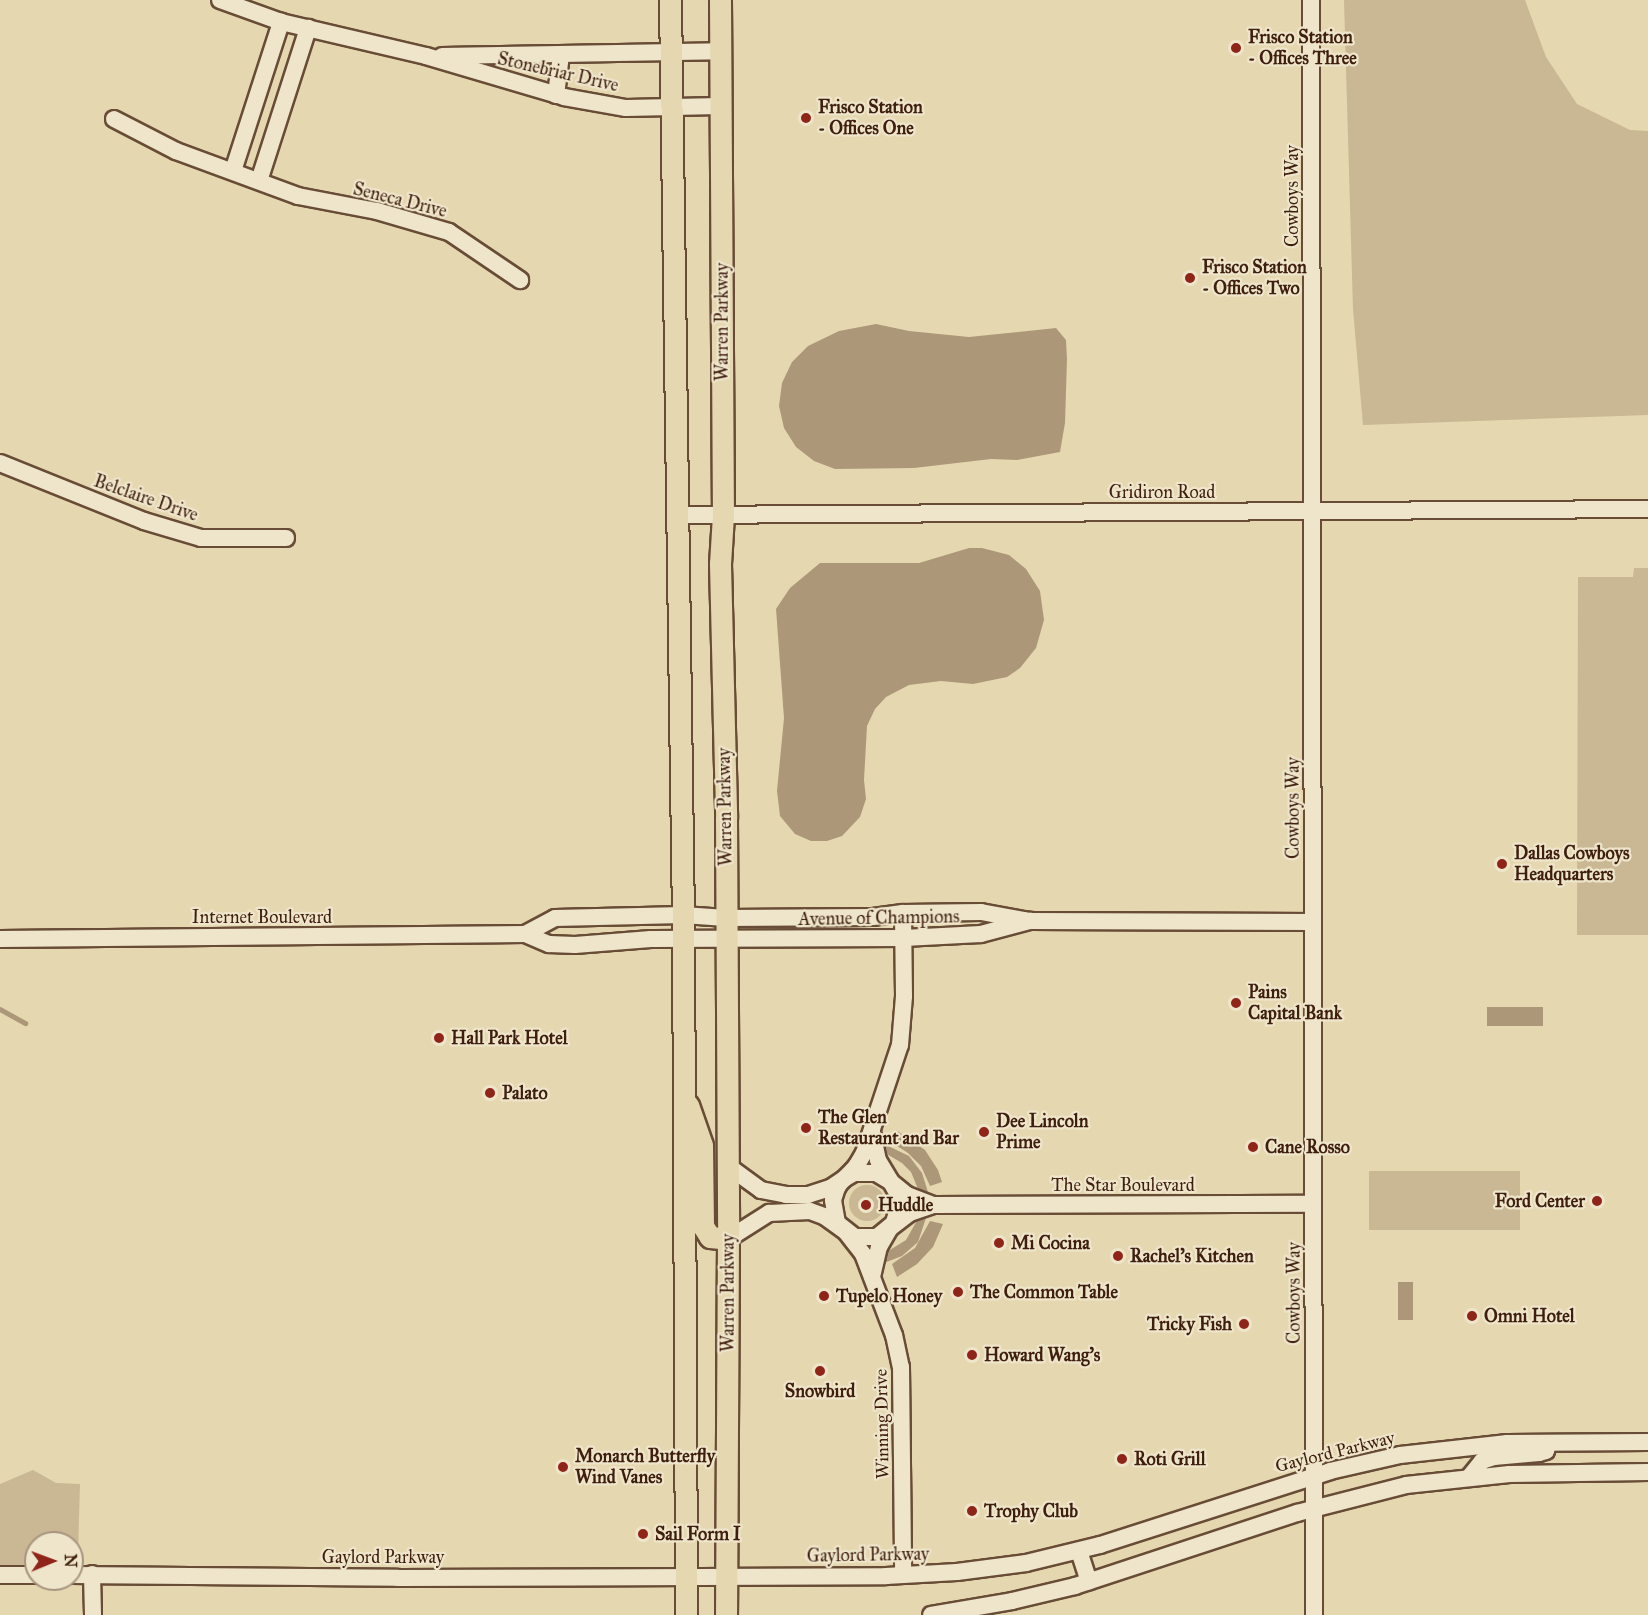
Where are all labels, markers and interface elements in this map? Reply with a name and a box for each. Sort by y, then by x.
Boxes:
place label: Frisco Station - Offices Three [1248,27,1357,70]
marker: Frisco Station - Offices Three [1229,41,1243,55]
street label: Stonebriar Drive [495,48,621,96]
place label: Frisco Station - Offices One [818,97,923,140]
marker: Frisco Station - Offices One [799,111,813,125]
street label: Cowboys Way [1281,145,1303,247]
street label: Seneca Drive [351,178,449,222]
place label: Frisco Station - Offices Two [1202,257,1307,300]
street label: Warren Parkway [711,263,733,381]
marker: Frisco Station - Offices Two [1183,271,1197,285]
street label: Belclaire Drive [91,470,201,526]
street label: Gridiron Road [1109,481,1215,503]
street label: Warren Parkway [713,748,737,866]
street label: Cowboys Way [1282,757,1304,859]
place label: Dallas Cowboys Headquarters [1514,843,1630,886]
marker: Dallas Cowboys Headquarters [1495,857,1509,871]
street label: Internet Boulevard [192,906,332,928]
street label: Avenue of Champions [798,906,960,930]
place label: Pains Capital Bank [1248,982,1342,1024]
marker: Pains Capital Bank [1229,996,1243,1010]
place label: Hall Park Hotel [451,1027,568,1049]
marker: Hall Park Hotel [432,1031,446,1045]
place label: Palato [502,1082,548,1104]
marker: Palato [483,1086,497,1100]
place label: The Glen Restaurant and Bar [818,1107,959,1150]
place label: Dee Lincoln Prime [996,1111,1088,1154]
marker: The Glen Restaurant and Bar [799,1121,813,1135]
marker: Dee Lincoln Prime [977,1125,991,1139]
place label: Cane Rosso [1265,1136,1350,1158]
marker: Cane Rosso [1246,1140,1260,1154]
street label: The Star Boulevard [1051,1174,1195,1196]
place label: Ford Center [1495,1190,1585,1212]
place label: Huddle [878,1194,933,1216]
marker: Ford Center [1590,1194,1604,1208]
marker: Huddle [859,1198,873,1212]
place label: Mi Cocina [1011,1232,1090,1254]
street label: Warren Parkway [717,1234,739,1352]
marker: Mi Cocina [992,1236,1006,1250]
street label: Cowboys Way [1283,1242,1305,1344]
place label: Rachel's Kitchen [1130,1245,1254,1267]
marker: Rachel's Kitchen [1111,1249,1125,1263]
place label: The Common Table [970,1281,1118,1303]
place label: Tupelo Honey [836,1285,942,1307]
marker: The Common Table [951,1285,965,1299]
marker: Tupelo Honey [817,1289,831,1303]
place label: Omni Hotel [1484,1305,1575,1327]
marker: Omni Hotel [1465,1309,1479,1323]
place label: Tricky Fish [1147,1313,1232,1335]
marker: Tricky Fish [1237,1317,1251,1331]
place label: Howard Wang's [984,1344,1100,1366]
marker: Howard Wang's [965,1348,979,1362]
marker: Snowbird [813,1364,827,1378]
street label: Winning Drive [870,1369,894,1479]
place label: Snowbird [785,1380,855,1402]
street label: Gaylord Parkway [1273,1427,1397,1477]
place label: Monarch Butterfly Wind Vanes [575,1446,715,1488]
place label: Roti Grill [1134,1448,1206,1470]
marker: Roti Grill [1115,1452,1129,1466]
marker: Monarch Butterfly Wind Vanes [556,1460,570,1474]
place label: Trophy Club [984,1500,1078,1522]
marker: Trophy Club [965,1504,979,1518]
place label: Sail Form I [655,1523,741,1545]
marker: Sail Form I [636,1527,650,1541]
north arrow [24,1531,84,1591]
street label: Gaylord Parkway [807,1543,929,1567]
street label: Gaylord Parkway [322,1546,444,1568]
text: N [61,1554,80,1568]

